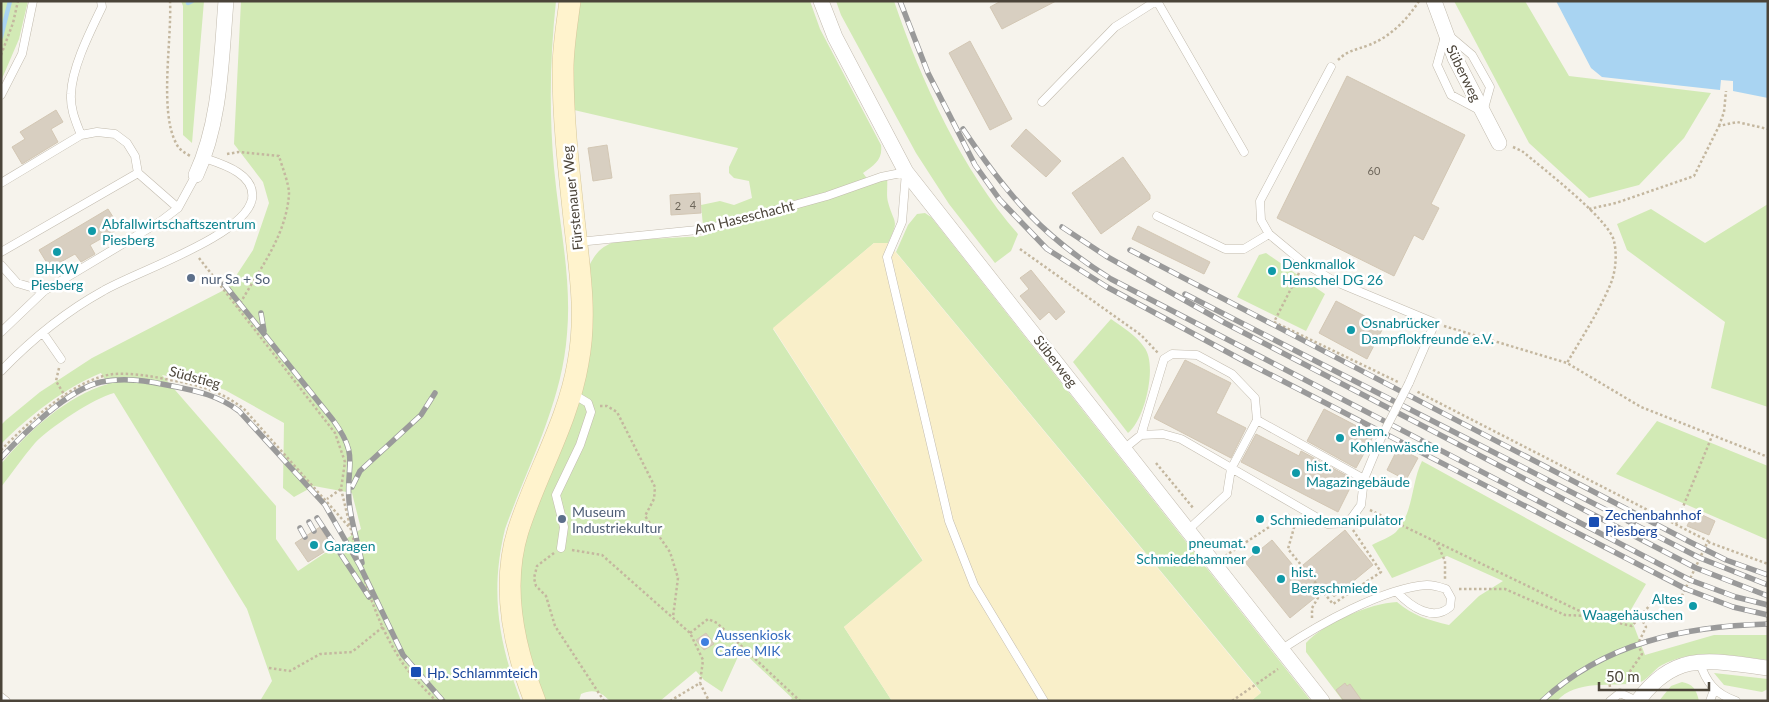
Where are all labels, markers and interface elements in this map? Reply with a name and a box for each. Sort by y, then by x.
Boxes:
street label: Süberweg [1443,42,1485,104]
street label: Fürstenauer Weg [558,145,586,251]
house number: 60 [1368,164,1381,177]
street label: Am Haseschacht [692,196,796,238]
house number: 4 [690,198,697,211]
house number: 2 [675,199,681,212]
place label: Abfallwirtschaftszentrum Piesberg [102,215,256,248]
marker: Abfallwirtschaftszentrum Piesberg [86,225,98,237]
marker: BHKW Piesberg [51,246,63,258]
place label: Denkmallok Henschel DG 26 [1282,255,1383,288]
place label: BHKW Piesberg [31,260,83,293]
marker: Denkmallok Henschel DG 26 [1266,265,1278,277]
place label: nur Sa + So [201,270,270,287]
marker: nur Sa + So [185,272,197,284]
place label: Osnabrücker Dampflokfreunde e.V. [1361,314,1494,347]
marker: Osnabrücker Dampflokfreunde e.V. [1345,324,1357,336]
street label: Süberweg [1030,332,1082,390]
street label: Südstieg [167,362,223,392]
place label: ehem. Kohlenwäsche [1350,422,1439,455]
marker: ehem. Kohlenwäsche [1334,432,1346,444]
place label: hist. Magazingebäude [1306,457,1410,490]
marker: hist. Magazingebäude [1290,467,1302,479]
place label: Museum Industriekultur [572,503,662,536]
place label: Zechenbahnhof Piesberg [1605,506,1701,539]
place label: Schmiedemanipulator [1270,511,1403,528]
marker: Museum Industriekultur [556,513,568,525]
marker: Schmiedemanipulator [1254,513,1266,525]
marker: Zechenbahnhof Piesberg [1587,515,1601,529]
place label: pneumat. Schmiedehammer [1136,534,1246,567]
place label: Garagen [324,537,375,554]
marker: Garagen [308,539,320,551]
marker: pneumat. Schmiedehammer [1250,544,1262,556]
place label: hist. Bergschmiede [1291,563,1378,596]
marker: hist. Bergschmiede [1275,573,1287,585]
place label: Altes Waagehäuschen [1582,590,1683,623]
marker: Altes Waagehäuschen [1687,600,1699,612]
place label: Aussenkiosk Cafee MIK [715,626,792,659]
marker: Aussenkiosk Cafee MIK [699,636,711,648]
scale bar [1599,660,1709,692]
place label: Hp. Schlammteich [427,664,538,681]
marker: Hp. Schlammteich [409,665,423,679]
text: 50 m [1606,667,1640,685]

